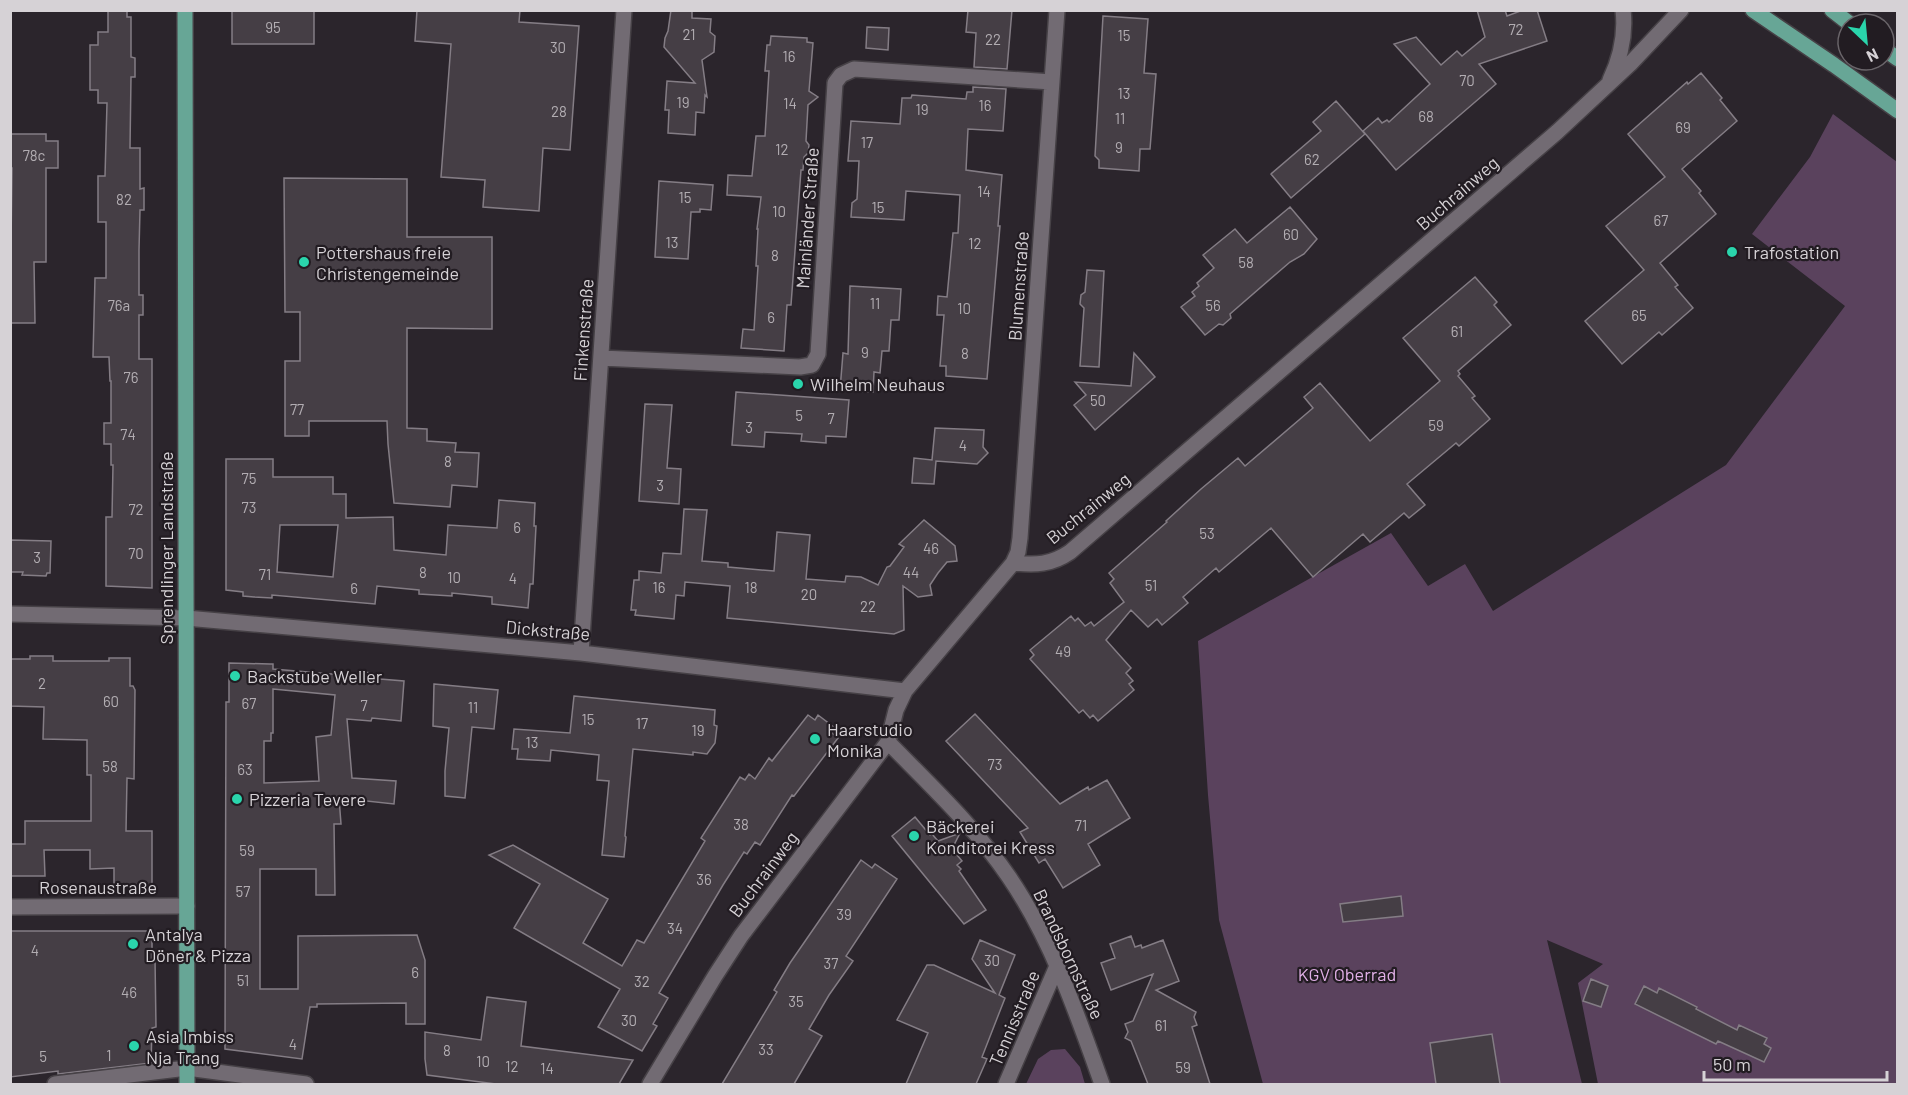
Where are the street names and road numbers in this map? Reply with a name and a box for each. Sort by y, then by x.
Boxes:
street label: Mainländer Straße [791,147,823,289]
street label: Buchrainweg [1411,151,1503,235]
street label: Blumenstraße [1003,231,1033,341]
street label: Finkenstraße [568,278,598,382]
street label: Sprendlinger Landstraße [155,451,177,645]
street label: Buchrainweg [1042,468,1134,548]
street label: Dickstraße [505,615,591,645]
street label: Buchrainweg [724,827,802,921]
street label: Rosenaustraße [39,876,157,898]
street label: Brandsbornstraße [1029,885,1109,1023]
street label: Tennisstraße [984,967,1044,1069]

